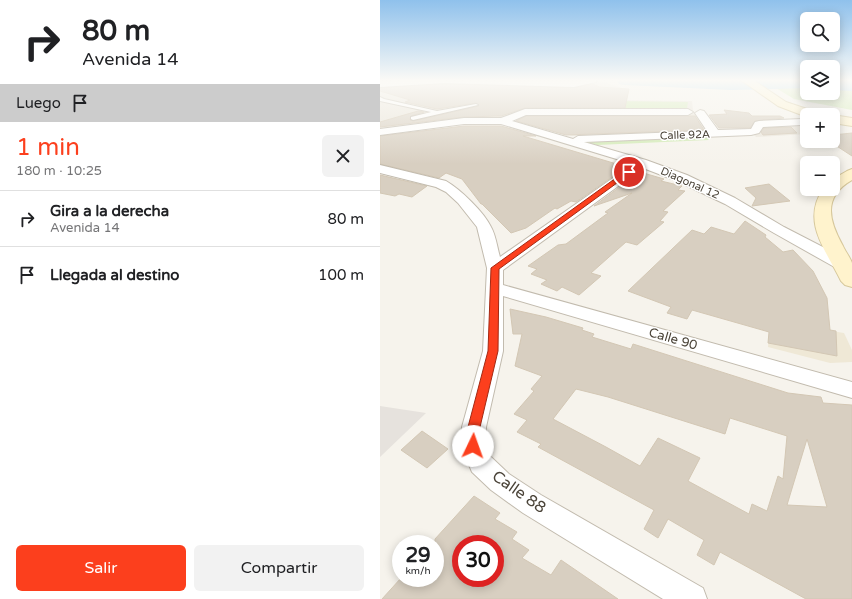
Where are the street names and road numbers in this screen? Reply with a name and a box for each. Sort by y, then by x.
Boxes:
street label: Calle 92A [660,128,710,142]
street label: Diagonal 12 [659,164,722,202]
street label: Calle 90 [647,324,699,354]
street label: Calle 88 [488,466,550,518]

